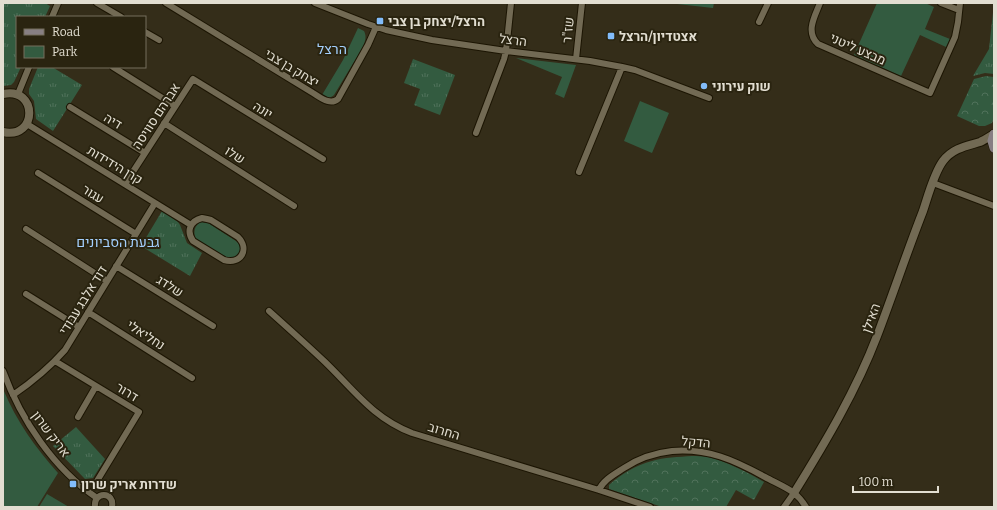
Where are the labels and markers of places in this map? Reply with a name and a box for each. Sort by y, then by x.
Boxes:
place label: הרצל/יצחק בן צבי [388,14,485,29]
marker: הרצל/יצחק בן צבי [375,16,385,26]
place label: אצטדיון/הרצל [619,29,697,44]
marker: אצטדיון/הרצל [606,31,616,41]
place label: שוק עירוני [712,79,771,94]
marker: שוק עירוני [699,81,709,91]
place label: שדרות אריק שרון [81,477,177,492]
marker: שדרות אריק שרון [68,479,78,489]

